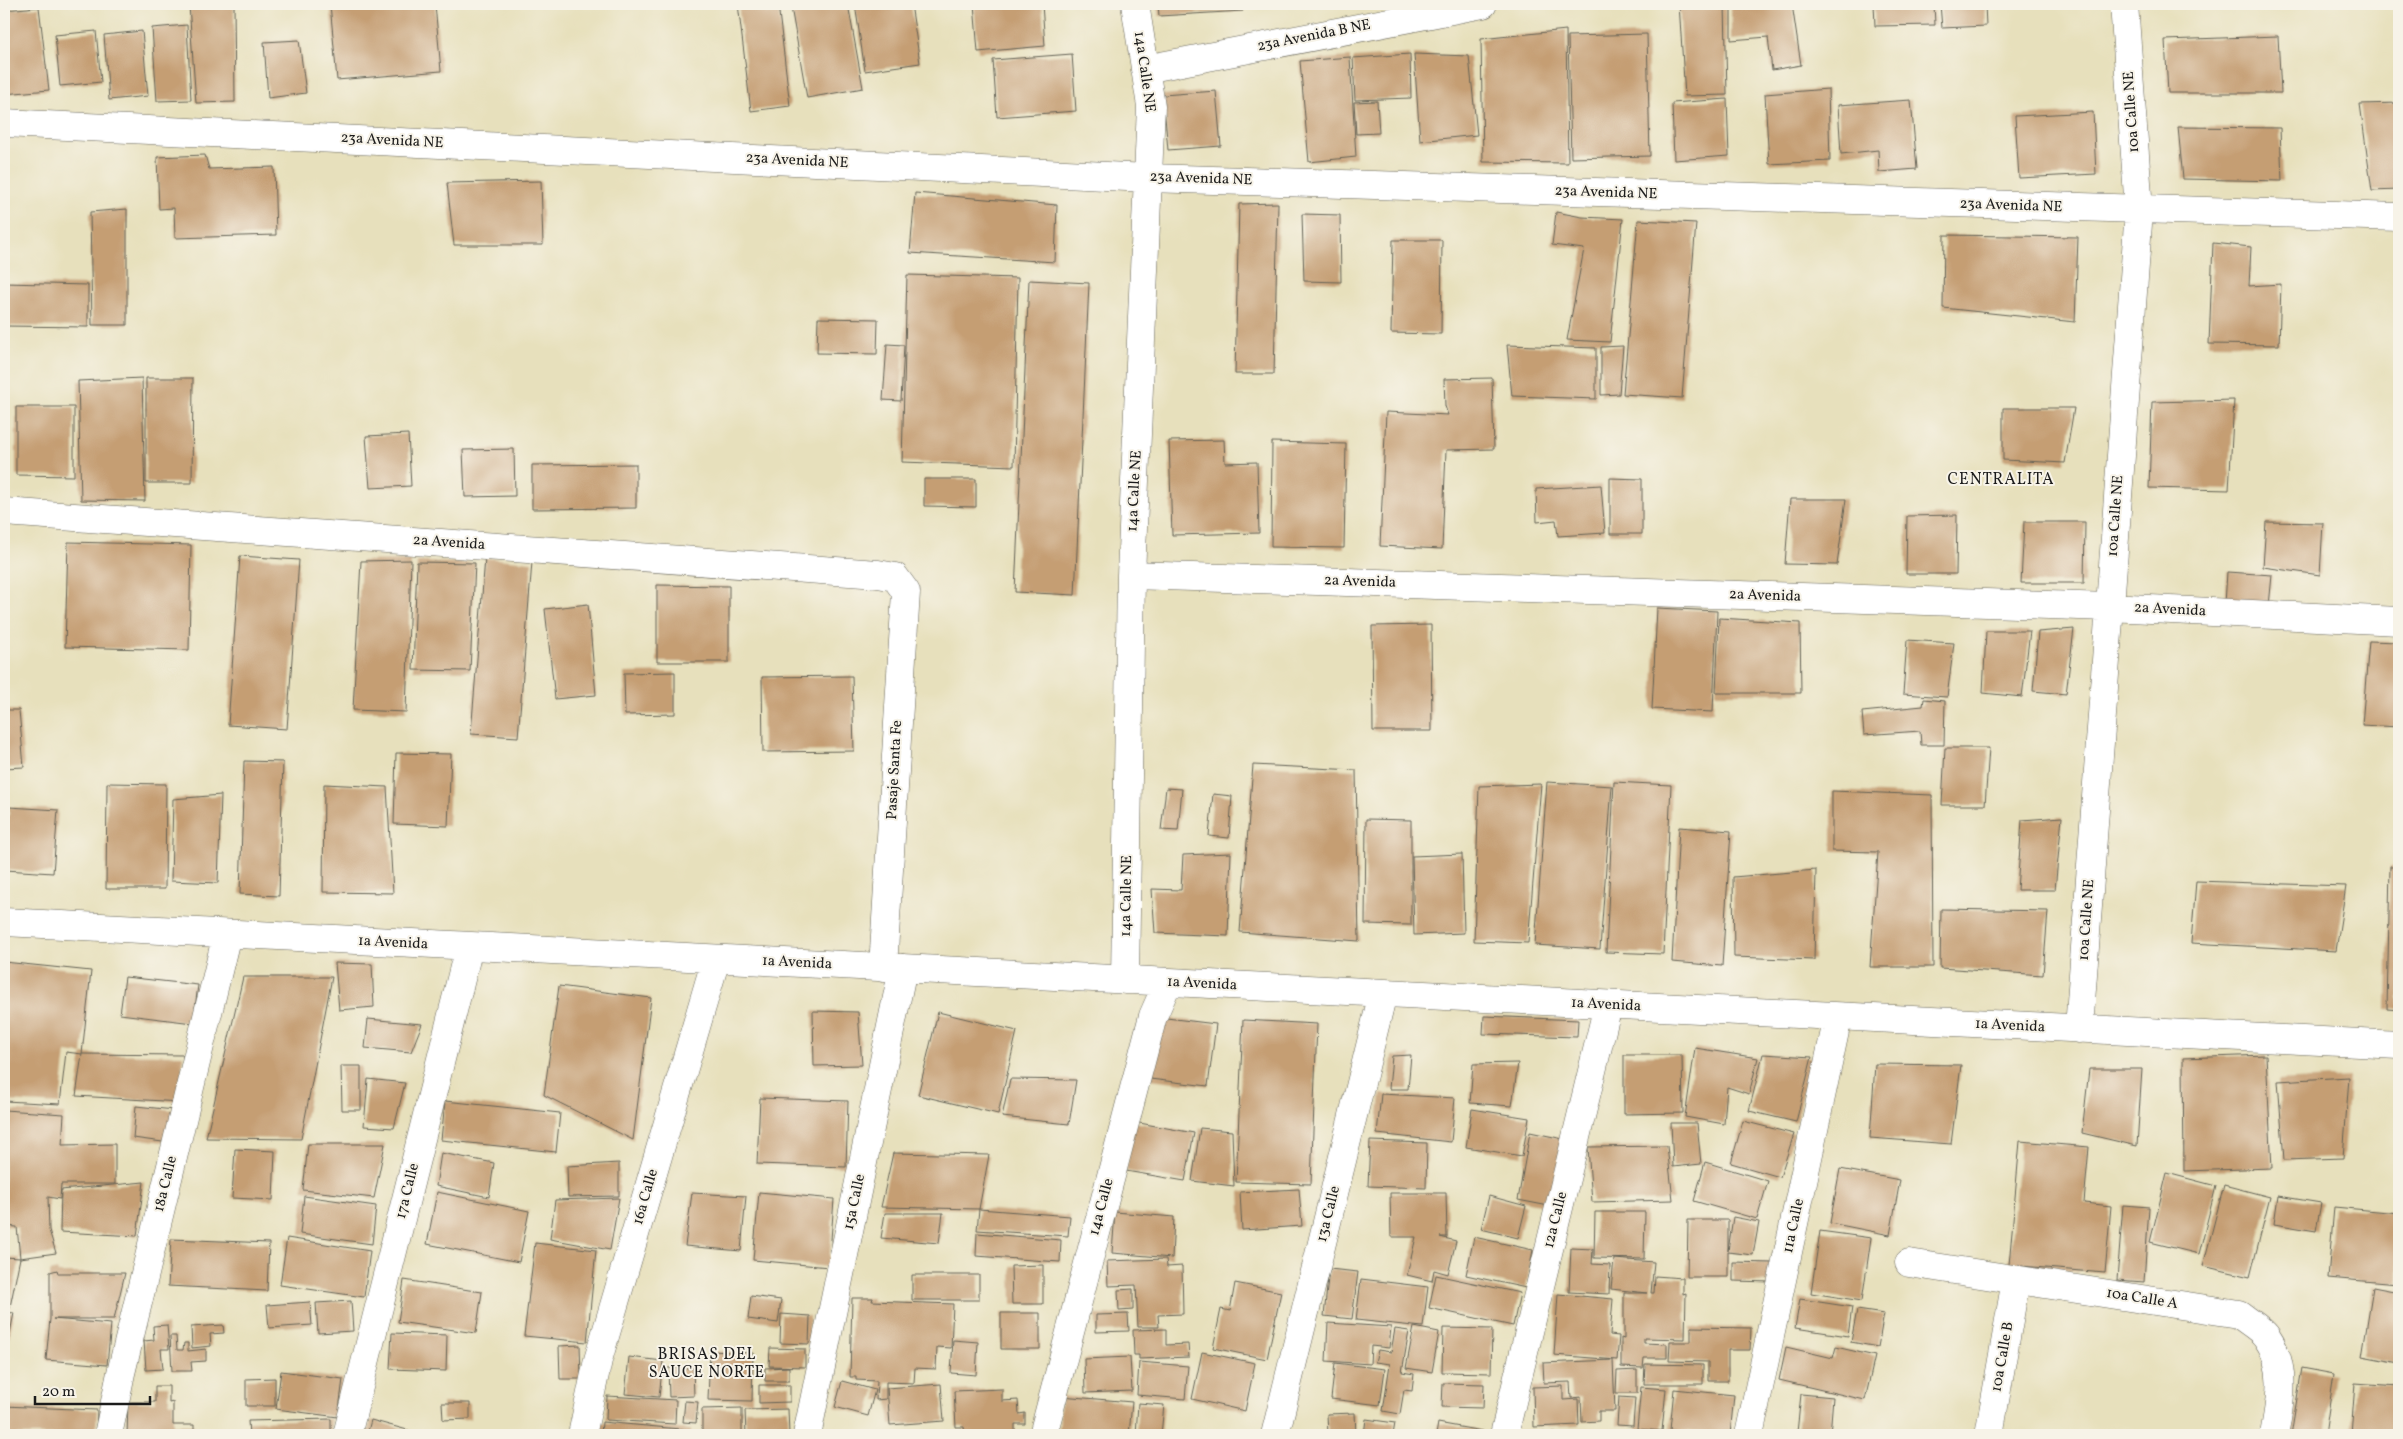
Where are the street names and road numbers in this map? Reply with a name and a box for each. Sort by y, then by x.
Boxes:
street label: 23a Avenida B NE [1255,15,1373,57]
street label: 14a Calle NE [1128,30,1160,114]
street label: 10a Calle NE [2119,70,2145,154]
street label: 23a Avenida NE [340,128,444,154]
street label: 23a Avenida NE [745,148,849,174]
street label: 23a Avenida NE [1149,167,1253,191]
street label: 23a Avenida NE [1554,181,1658,205]
street label: 23a Avenida NE [1959,194,2063,218]
street label: 14a Calle NE [1122,450,1148,532]
street label: 10a Calle NE [2103,474,2129,558]
street label: 2a Avenida [412,530,486,556]
street label: 2a Avenida [1323,570,1397,594]
street label: 2a Avenida [1728,584,1802,608]
street label: 2a Avenida [2133,598,2207,622]
street label: Pasaje Santa Fe [882,720,908,820]
street label: 14a Calle NE [1116,855,1138,937]
street label: 10a Calle NE [2074,878,2100,962]
street label: 1a Avenida [357,931,429,955]
street label: 1a Avenida [761,951,833,975]
street label: 1a Avenida [1166,972,1238,996]
street label: 1a Avenida [1570,993,1642,1017]
street label: 1a Avenida [1974,1014,2046,1038]
street label: 18a Calle [149,1154,183,1214]
street label: 17a Calle [391,1161,425,1221]
street label: 16a Calle [628,1167,664,1227]
street label: 15a Calle [839,1172,871,1232]
street label: 14a Calle [1084,1176,1120,1238]
street label: 13a Calle [1312,1184,1346,1244]
street label: 12a Calle [1539,1189,1573,1251]
street label: 11a Calle [1778,1197,1810,1255]
street label: 10a Calle A [2105,1283,2180,1315]
street label: 10a Calle B [1986,1320,2020,1394]

